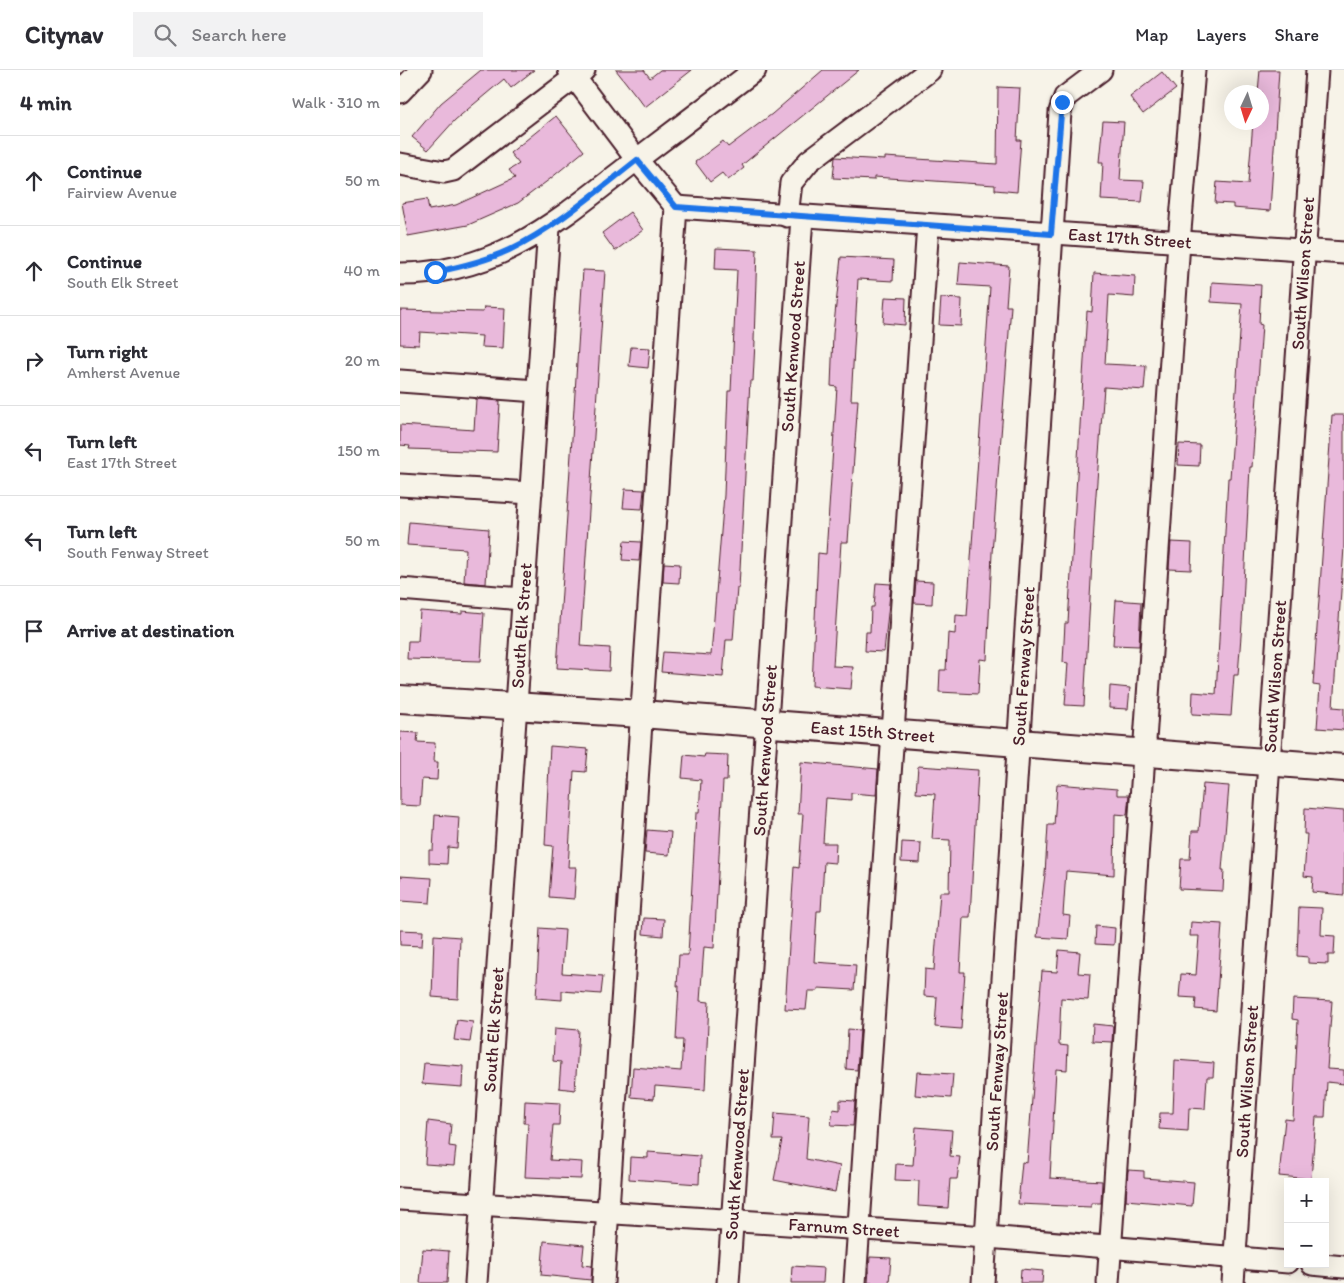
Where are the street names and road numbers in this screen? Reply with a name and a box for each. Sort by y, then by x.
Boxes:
street label: South Wilson Street [1287,196,1319,351]
street label: East 17th Street [1067,223,1193,254]
street label: South Kenwood Street [776,260,810,433]
street label: South Elk Street [506,562,537,689]
street label: South Fenway Street [1007,586,1040,747]
street label: South Wilson Street [1259,599,1291,754]
street label: South Kenwood Street [748,664,782,837]
street label: East 15th Street [810,716,936,748]
street label: South Elk Street [478,966,509,1093]
street label: South Fenway Street [981,991,1013,1152]
street label: South Wilson Street [1231,1004,1263,1159]
street label: South Kenwood Street [720,1068,754,1241]
street label: Farnum Street [788,1213,901,1242]

